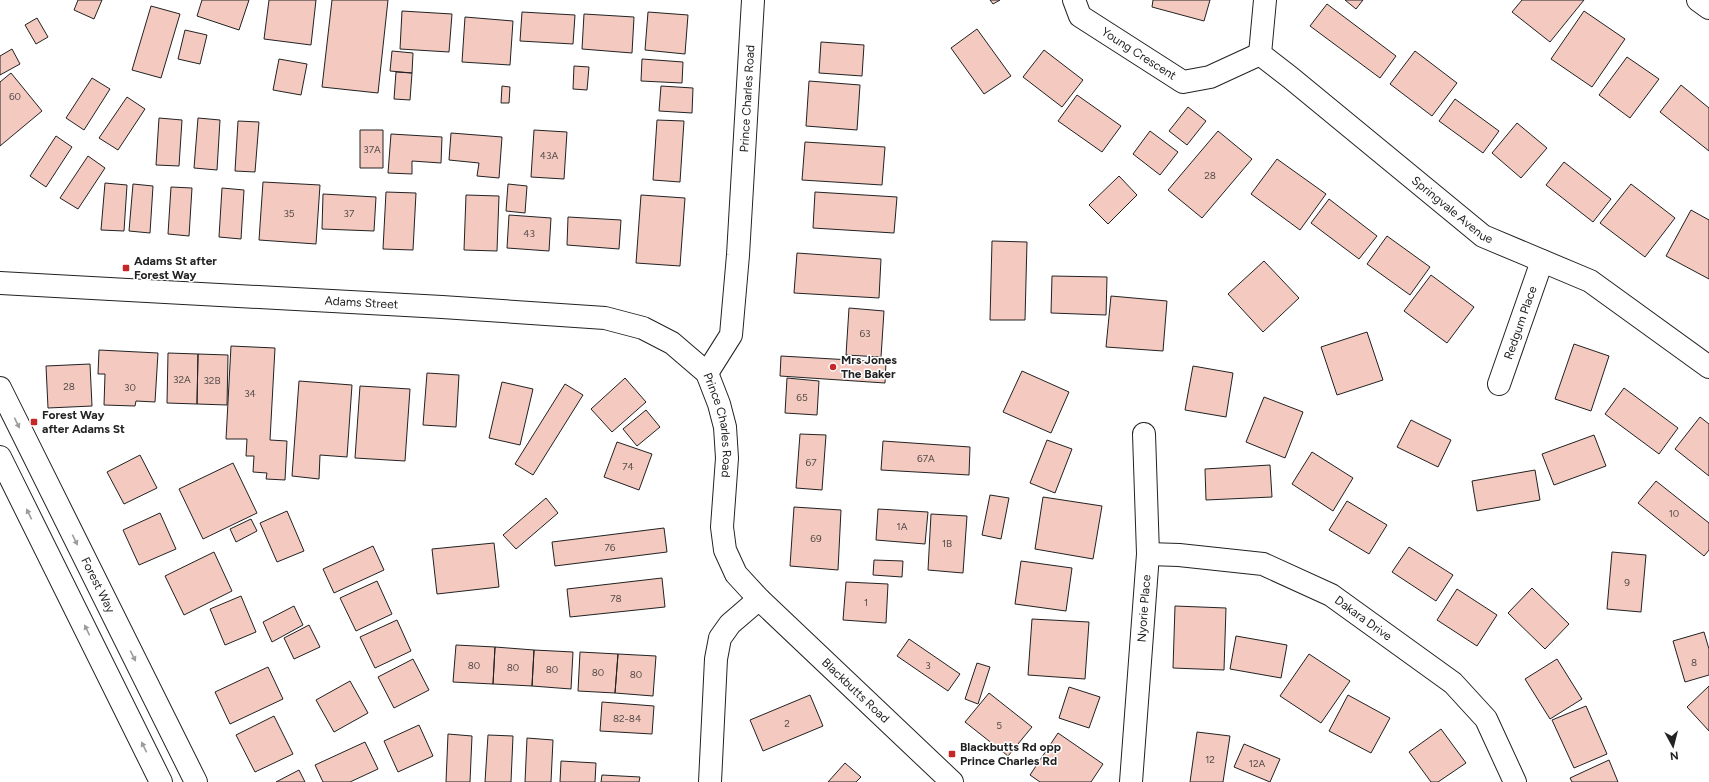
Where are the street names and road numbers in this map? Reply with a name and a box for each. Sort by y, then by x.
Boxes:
street label: Young Crescent [1099,25,1179,83]
street label: Prince Charles Road [737,44,757,153]
street label: Springvale Avenue [1409,173,1495,246]
street label: Redgum Place [1501,284,1540,361]
street label: Adams Street [324,294,399,312]
street label: Prince Charles Road [701,371,734,478]
street label: Forest Way [78,555,118,616]
street label: Nyorie Place [1134,574,1153,643]
street label: Dakara Drive [1332,593,1395,644]
street label: Blackbutts Road [819,655,892,726]

